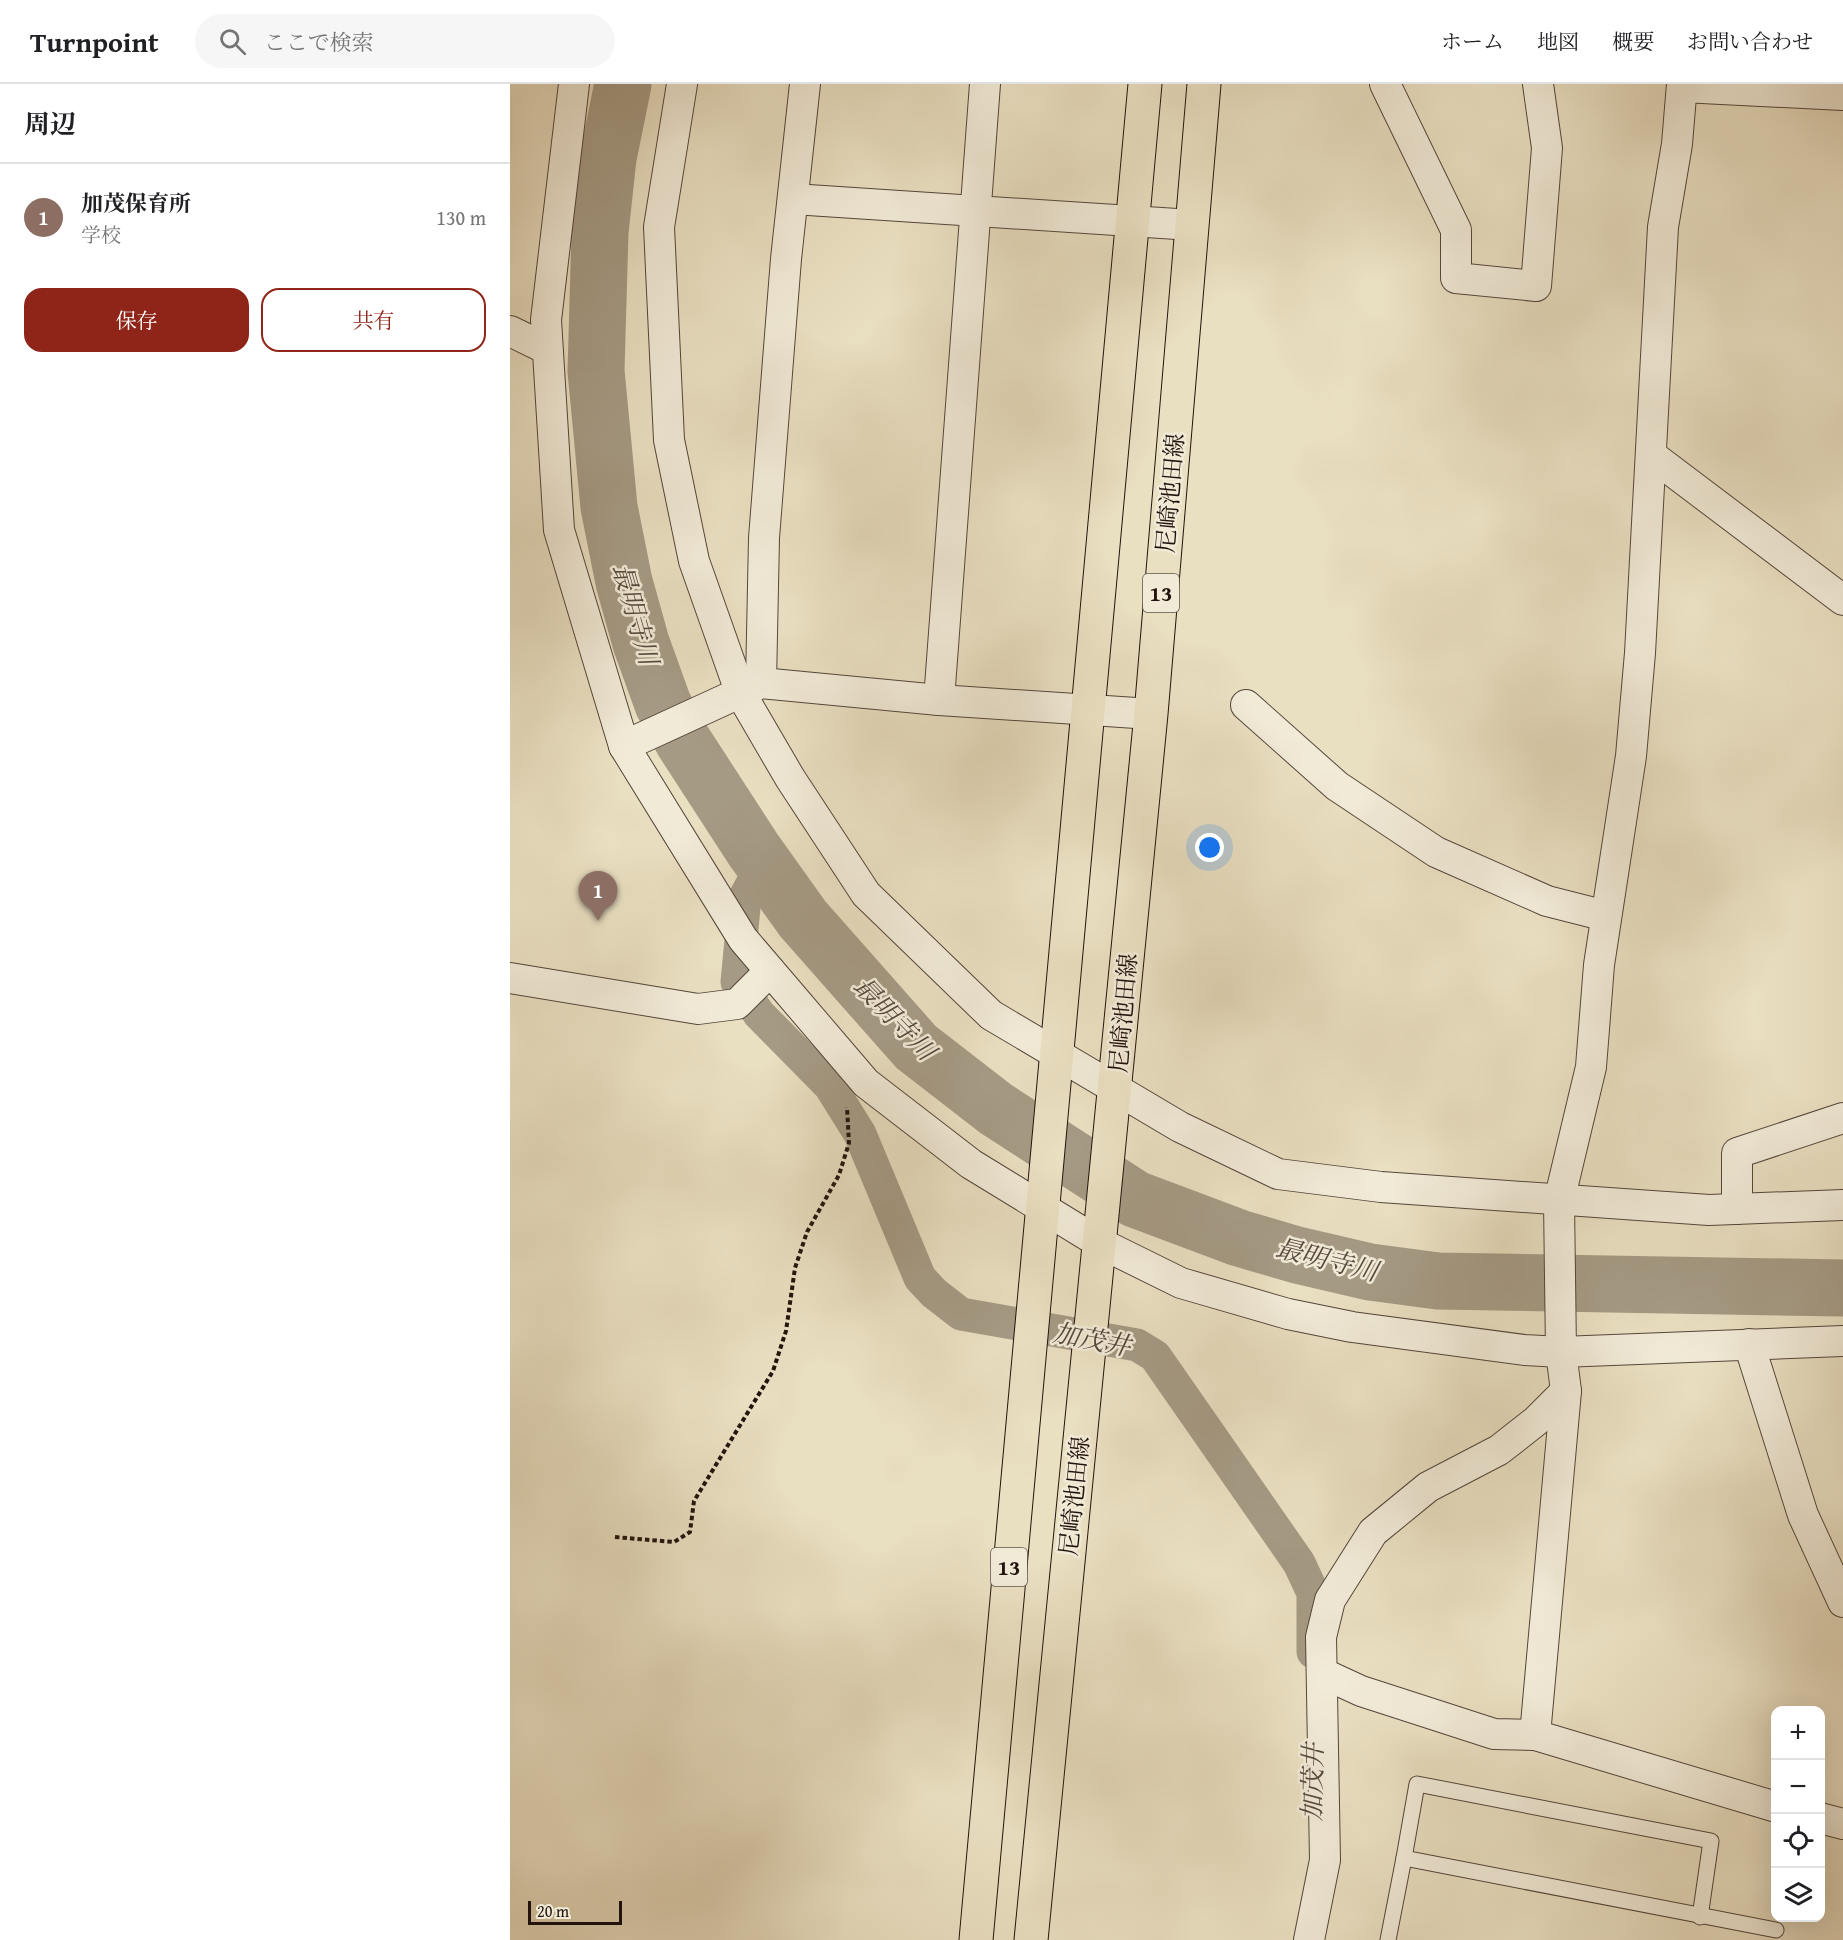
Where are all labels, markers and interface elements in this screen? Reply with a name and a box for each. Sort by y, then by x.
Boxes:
search box [195,14,615,68]
text: Turnpoint [30,21,159,62]
icon: search [216,25,249,58]
text: ここで検索 [264,26,374,58]
text: ホーム [1441,26,1504,57]
text: 地図 [1537,26,1579,57]
text: 概要 [1612,26,1654,57]
text: お問い合わせ [1687,26,1813,57]
text: 周辺 [24,104,76,143]
text: 加茂保育所 [81,187,191,219]
text: 1 [38,203,49,232]
text: 130 m [436,203,486,232]
text: 学校 [81,220,121,249]
button: 保存 [24,288,249,352]
button: 共有 [261,288,486,352]
street label: 尼崎池田線 [1147,432,1193,554]
water label: 最明寺川 [603,559,670,672]
road number: 13 [1143,574,1179,612]
your location [1195,833,1224,862]
pin: 1 [578,872,617,921]
street label: 尼崎池田線 [1100,952,1146,1074]
water label: 最明寺川 [845,967,947,1071]
water label: 最明寺川 [1272,1227,1385,1291]
water label: 加茂井 [1050,1312,1137,1366]
street label: 尼崎池田線 [1050,1434,1098,1558]
road number: 13 [991,1548,1027,1586]
map controls [1771,1706,1825,1922]
button: + [1771,1706,1825,1760]
water label: 加茂井 [1292,1740,1332,1821]
button: − [1771,1760,1825,1814]
button: locate [1771,1814,1825,1868]
button: layers [1771,1868,1825,1922]
scale bar [528,1898,622,1926]
text: 20 m [537,1899,569,1923]

